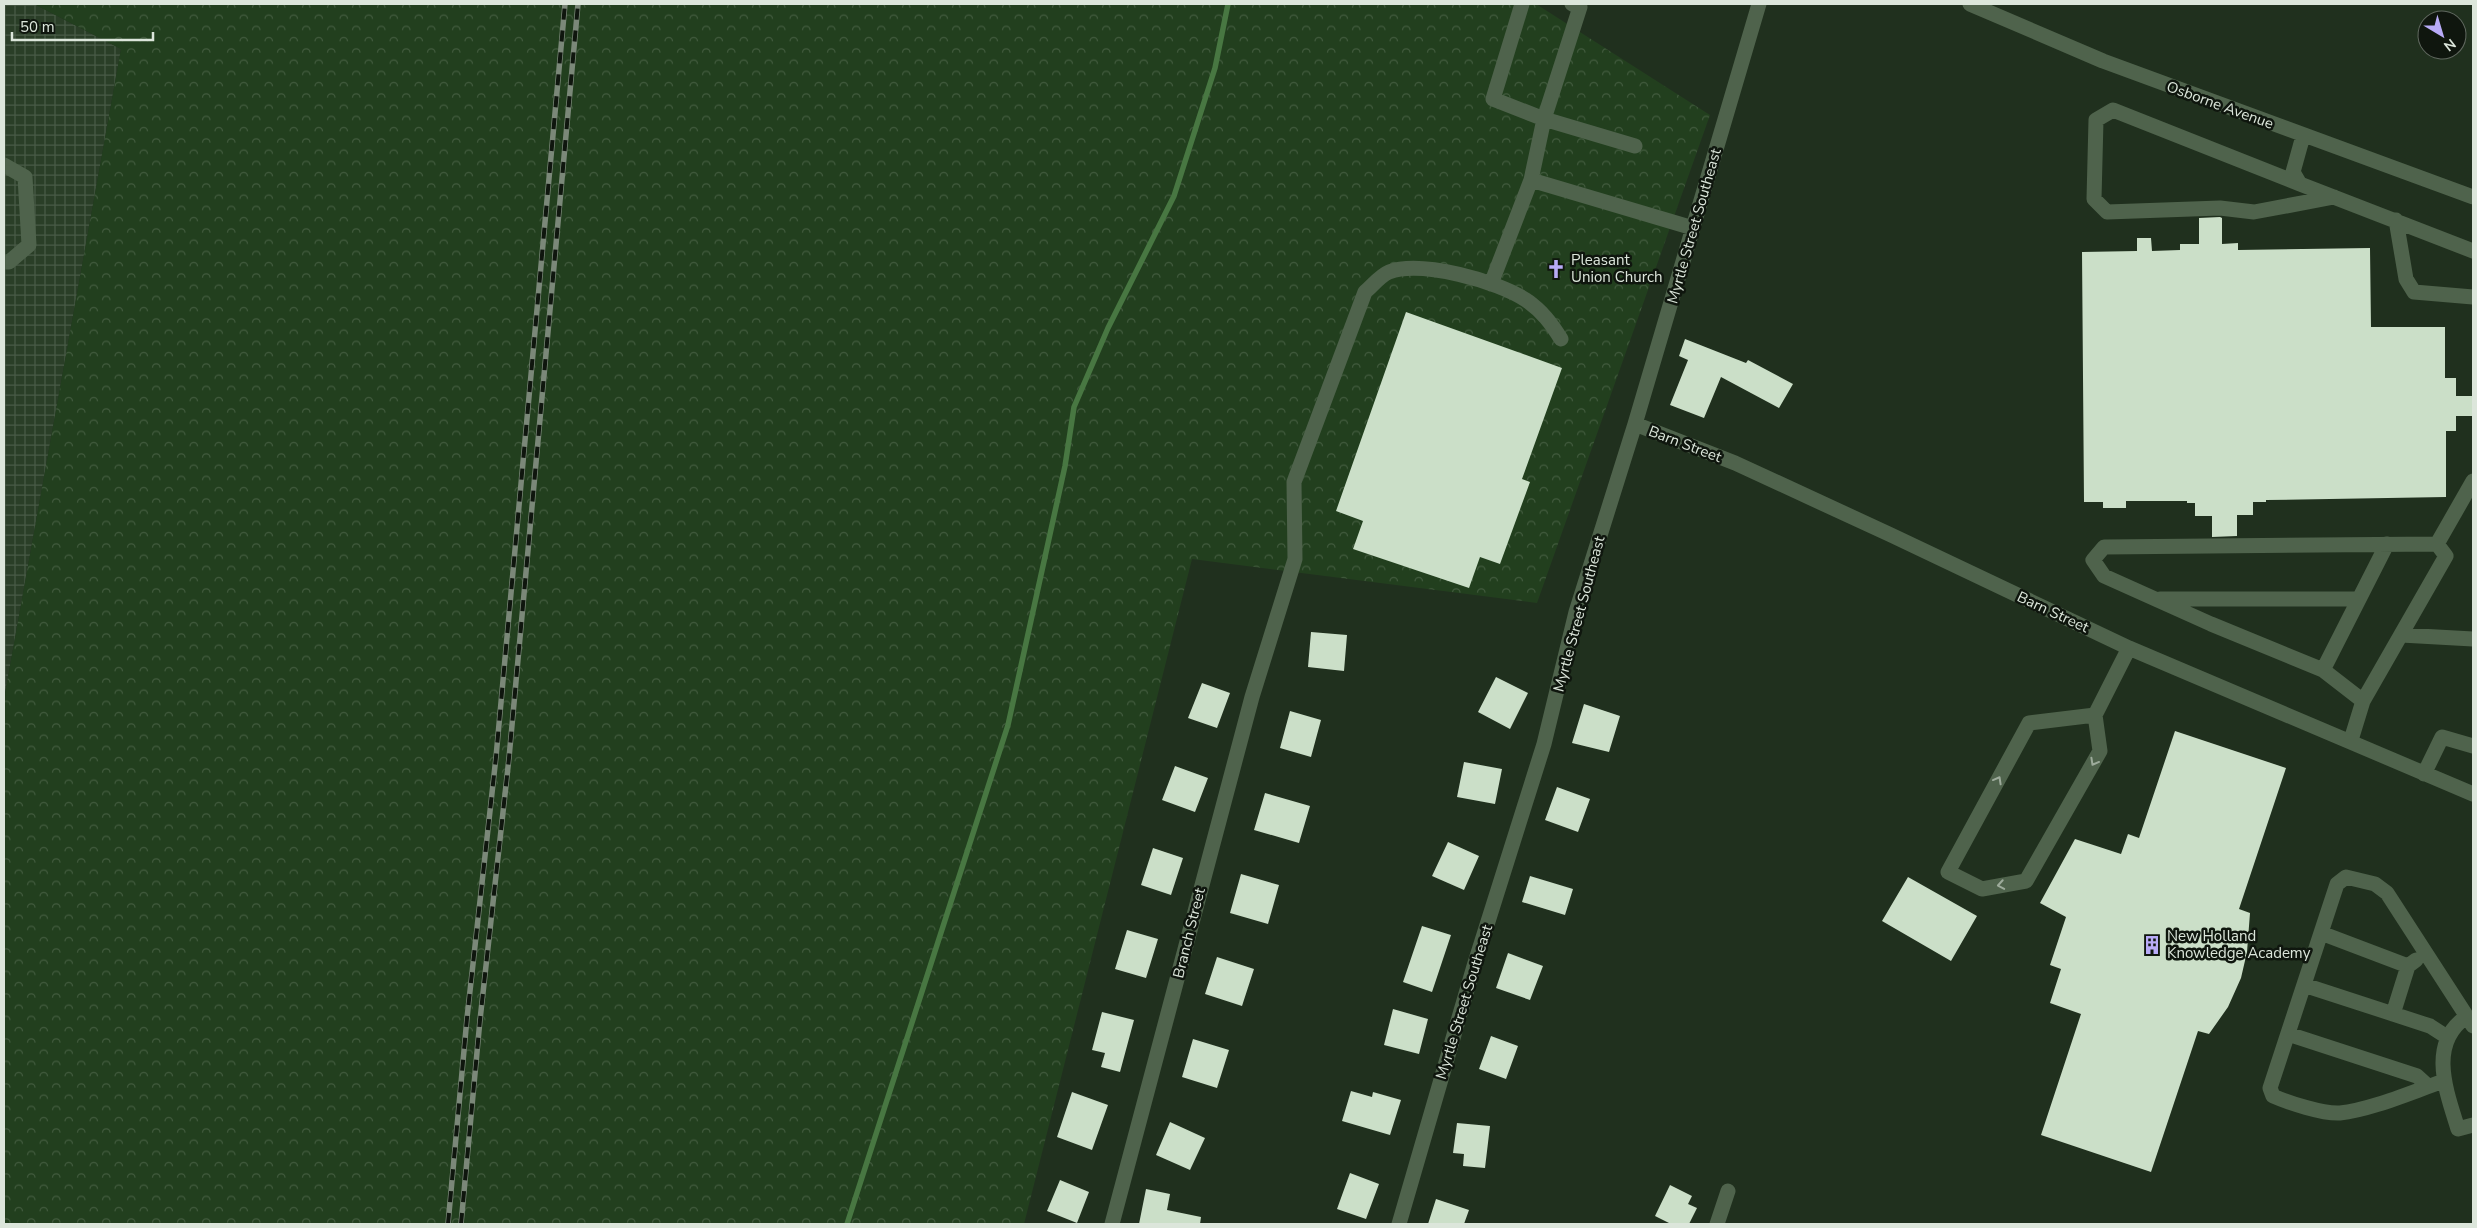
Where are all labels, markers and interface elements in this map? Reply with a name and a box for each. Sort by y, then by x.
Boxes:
scale bar [12,10,154,42]
north arrow [2417,10,2467,60]
text: 50 m [20,17,55,37]
text: N [2440,34,2460,56]
street label: Osborne Avenue [2164,76,2276,134]
street label: Myrtle Street Southeast [1662,145,1726,306]
place label: Pleasant Union Church [1571,250,1662,287]
church icon: Pleasant Union Church [1545,258,1567,280]
street label: Barn Street [1646,421,1725,467]
street label: Myrtle Street Southeast [1549,533,1610,694]
street label: Barn Street [2014,587,2093,638]
one-way arrow [2090,756,2100,765]
one-way arrow [1992,776,2002,785]
one-way arrow [1997,880,2006,890]
street label: Branch Street [1168,885,1210,980]
street label: Myrtle Street Southeast [1431,922,1497,1082]
place label: New Holland Knowledge Academy [2167,926,2311,963]
building icon: New Holland Knowledge Academy [2141,934,2163,956]

